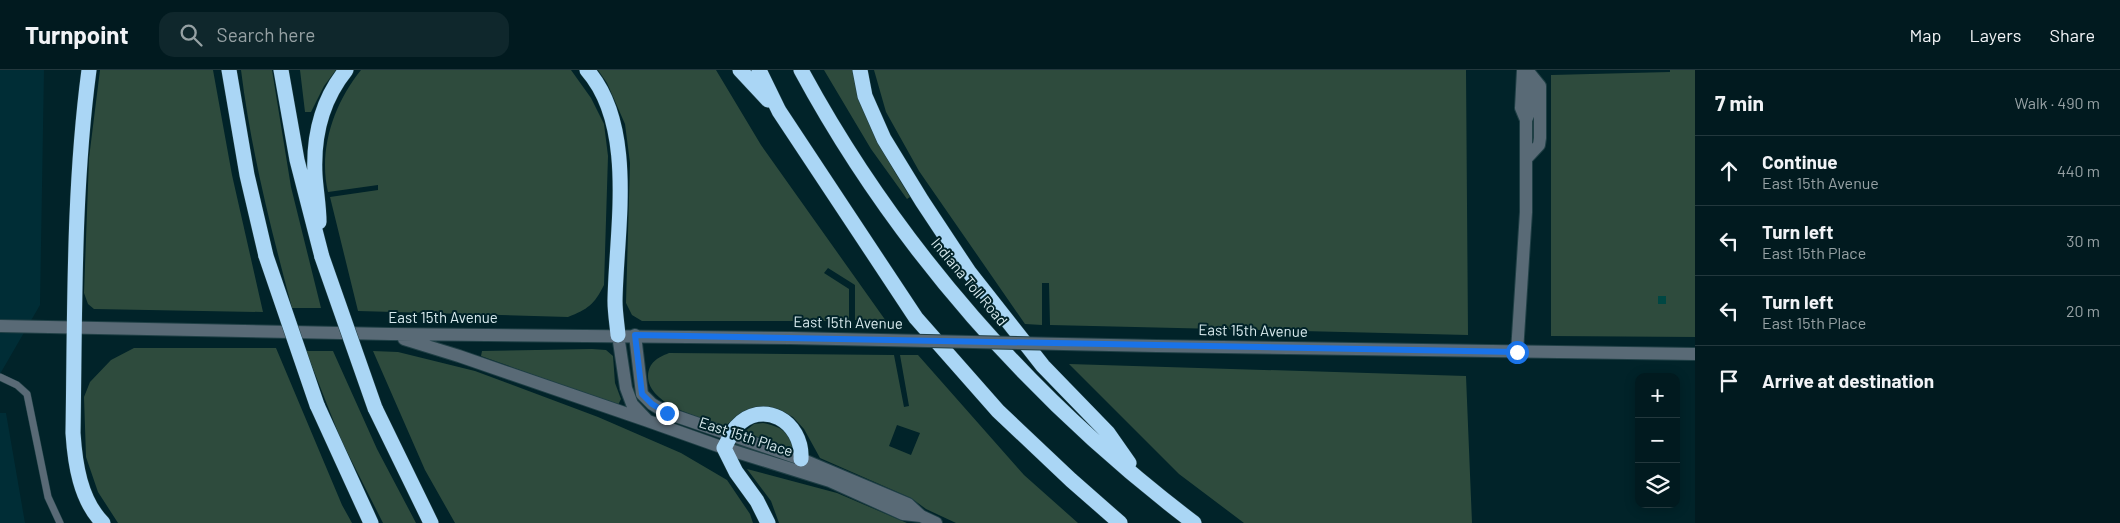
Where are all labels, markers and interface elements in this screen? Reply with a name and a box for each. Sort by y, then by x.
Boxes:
search box [159,12,509,57]
text: Turnpoint [25,20,129,49]
icon: search [177,21,205,49]
text: Search here [217,23,315,46]
text: Map [1909,24,1941,46]
text: Layers [1969,24,2022,46]
text: Share [2050,24,2095,46]
text: 7 min [1715,90,1764,115]
text: Walk · 490 m [2014,93,2100,112]
text: Continue [1762,150,1838,173]
icon: ahead [1715,157,1743,185]
text: 440 m [2057,161,2100,180]
text: East 15th Avenue [1762,173,1879,192]
text: Turn left [1762,220,1833,243]
icon: left [1715,227,1743,255]
text: 30 m [2066,231,2100,250]
street label: Indiana Toll Road [928,234,1012,329]
text: East 15th Place [1762,243,1866,262]
text: Turn left [1762,290,1833,313]
icon: left [1715,297,1743,325]
text: 20 m [2066,301,2100,320]
street label: East 15th Avenue [388,308,498,326]
street label: East 15th Avenue [793,312,903,332]
text: East 15th Place [1762,313,1866,332]
street label: East 15th Avenue [1198,320,1308,340]
route start [1506,341,1529,364]
icon: arrive [1715,367,1743,395]
text: Arrive at destination [1762,369,1934,392]
map controls [1635,373,1680,508]
button: + [1635,373,1680,418]
route end [656,402,679,425]
street label: East 15th Place [697,412,796,460]
button: − [1635,418,1680,463]
button: layers [1635,463,1680,508]

